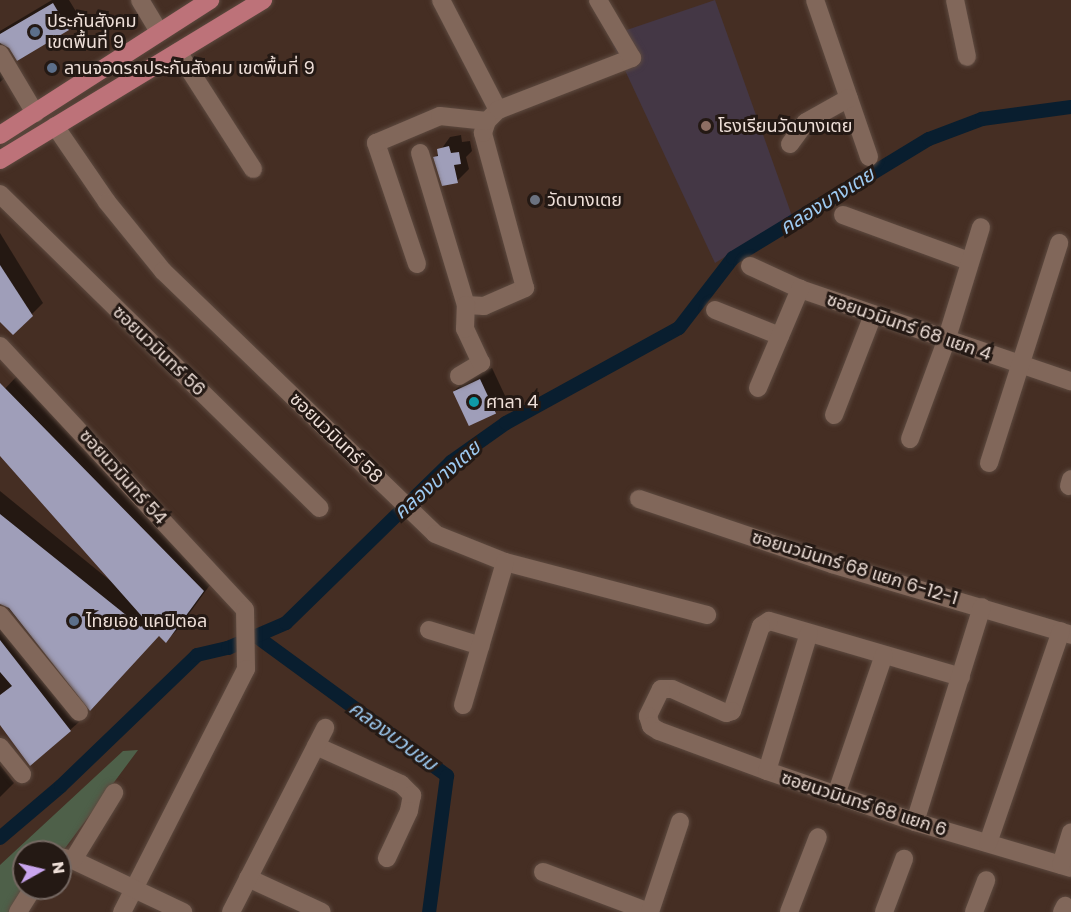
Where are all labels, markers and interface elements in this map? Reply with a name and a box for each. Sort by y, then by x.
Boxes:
place label: ประกันสังคม เขตพื้นที่ 9 [47,11,137,54]
marker: ประกันสังคม เขตพื้นที่ 9 [28,25,42,39]
place label: ลานจอดรถประกันสังคม เขตพื้นที่ 9 [64,57,315,79]
marker: ลานจอดรถประกันสังคม เขตพื้นที่ 9 [45,61,59,75]
place label: โรงเรียนวัดบางเตย [718,115,853,137]
marker: โรงเรียนวัดบางเตย [699,119,713,133]
water label: คลองบางเตย [775,162,879,240]
place label: วัดบางเตย [547,189,622,211]
marker: วัดบางเตย [528,193,542,207]
street label: ซอยนวมินทร์ 68 แยก 4 [824,289,994,365]
street label: ซอยนวมินทร์ 56 [108,301,210,401]
street label: ซอยนวมินทร์ 58 [285,388,387,488]
place label: ศาลา 4 [486,391,538,413]
marker: ศาลา 4 [467,395,481,409]
street label: ซอยนวมินทร์ 54 [75,425,171,529]
water label: คลองบางเตย [389,436,485,524]
street label: ซอยนวมินทร์ 68 แยก 6-12-1 [749,526,961,610]
place label: ไทยเอช แคปิตอล [86,610,207,632]
marker: ไทยเอช แคปิตอล [67,614,81,628]
water label: คลองบวบขม [344,696,442,776]
street label: ซอยนวมินทร์ 68 แยก 6 [779,767,949,841]
north arrow [12,840,72,900]
text: N [46,860,71,875]

